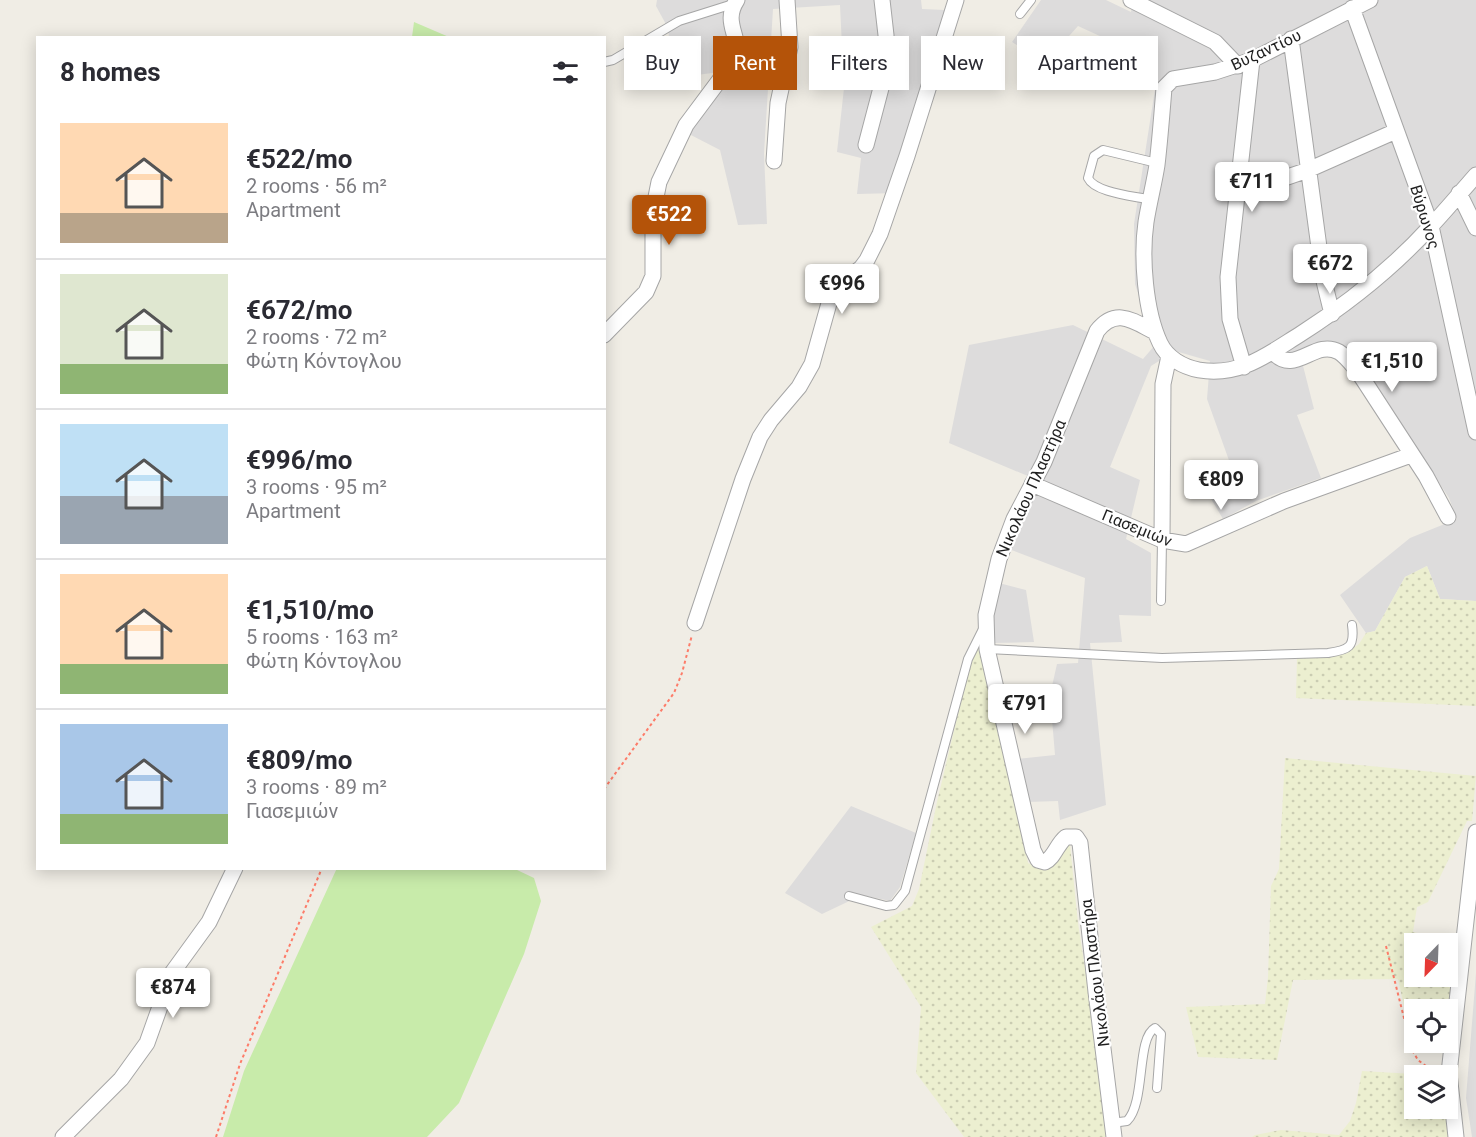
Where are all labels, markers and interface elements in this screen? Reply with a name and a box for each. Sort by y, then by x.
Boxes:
street label: Βυζαντίου [1228,26,1304,74]
chip: Buy [624,36,701,90]
chip: Rent [713,36,797,90]
chip: Filters [809,36,909,90]
chip: New [921,36,1005,90]
chip: Apartment [1017,36,1158,90]
icon: filters [549,56,582,89]
text: 8 homes [60,57,161,87]
text: €522/mo [246,144,353,174]
icon: home [108,147,180,219]
pin: €711 [1216,162,1288,213]
text: €711 [1229,169,1275,193]
text: 2 rooms · 56 m² [246,174,387,198]
street label: Βύρωνος [1406,183,1444,251]
pin: €522 [633,195,705,246]
text: Apartment [246,198,341,222]
text: €522 [646,202,692,226]
pin: €672 [1294,244,1366,295]
text: €672 [1307,251,1353,275]
pin: €996 [806,264,878,315]
text: €996 [819,271,865,295]
text: €672/mo [246,295,353,325]
icon: home [108,298,180,370]
text: 2 rooms · 72 m² [246,325,387,349]
pin: €1,510 [1343,342,1441,393]
text: Φώτη Κόντογλου [246,349,402,373]
text: €1,510 [1361,349,1423,373]
street label: Νικολάου Πλαστήρα [992,416,1070,560]
text: €996/mo [246,445,353,475]
icon: home [108,448,180,520]
pin: €809 [1185,460,1257,511]
text: €809 [1198,467,1244,491]
text: 3 rooms · 95 m² [246,475,387,499]
text: Apartment [246,499,341,523]
street label: Γιασεμιών [1099,505,1175,551]
text: €1,510/mo [246,595,374,625]
icon: home [108,598,180,670]
text: 5 rooms · 163 m² [246,625,398,649]
text: Φώτη Κόντογλου [246,649,402,673]
pin: €791 [989,684,1061,735]
text: €791 [1002,691,1048,715]
text: €809/mo [246,745,353,775]
icon: home [108,748,180,820]
text: 3 rooms · 89 m² [246,775,387,799]
text: Γιασεμιών [246,799,338,823]
street label: Νικολάου Πλαστήρα [1077,898,1113,1048]
north arrow [1404,933,1458,987]
map controls [1404,933,1458,1119]
pin: €874 [137,968,209,1019]
text: €874 [150,975,196,999]
button: locate [1404,999,1458,1053]
button: layers [1404,1065,1458,1119]

